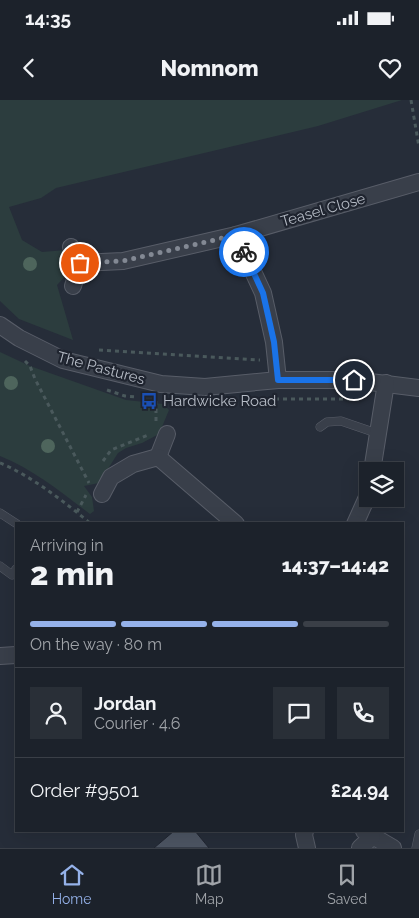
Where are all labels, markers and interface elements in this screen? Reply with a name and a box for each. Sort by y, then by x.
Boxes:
text: 14:35 [25,7,71,29]
icon: back [15,54,43,82]
icon: heart [376,54,404,82]
text: Nomnom [161,55,258,81]
street label: Teasel Close [279,189,368,231]
courier [219,227,269,277]
icon: bike [230,238,258,266]
pin [59,242,101,284]
icon: bag [66,249,94,277]
street label: The Pastures [55,348,147,388]
pin [333,359,375,401]
icon: home [340,366,368,394]
bus stop icon: Hardwicke Road [139,391,159,411]
place label: Hardwicke Road [163,392,276,410]
map controls [359,462,404,507]
button: layers [359,462,404,507]
text: Arriving in [30,536,104,555]
text: 14:37–14:42 [282,554,389,576]
text: 2 min [30,555,114,592]
text: On the way · 80 m [30,635,162,654]
button: person [30,687,82,739]
button: chat [273,687,325,739]
button: phone [337,687,389,739]
text: Jordan [94,692,157,714]
text: Courier · 4.6 [94,714,180,733]
text: Order #9501 [30,779,139,801]
text: £24.94 [331,779,389,801]
tab: Home [52,861,91,907]
tab: Map [195,861,224,907]
tab: Saved [327,861,367,907]

